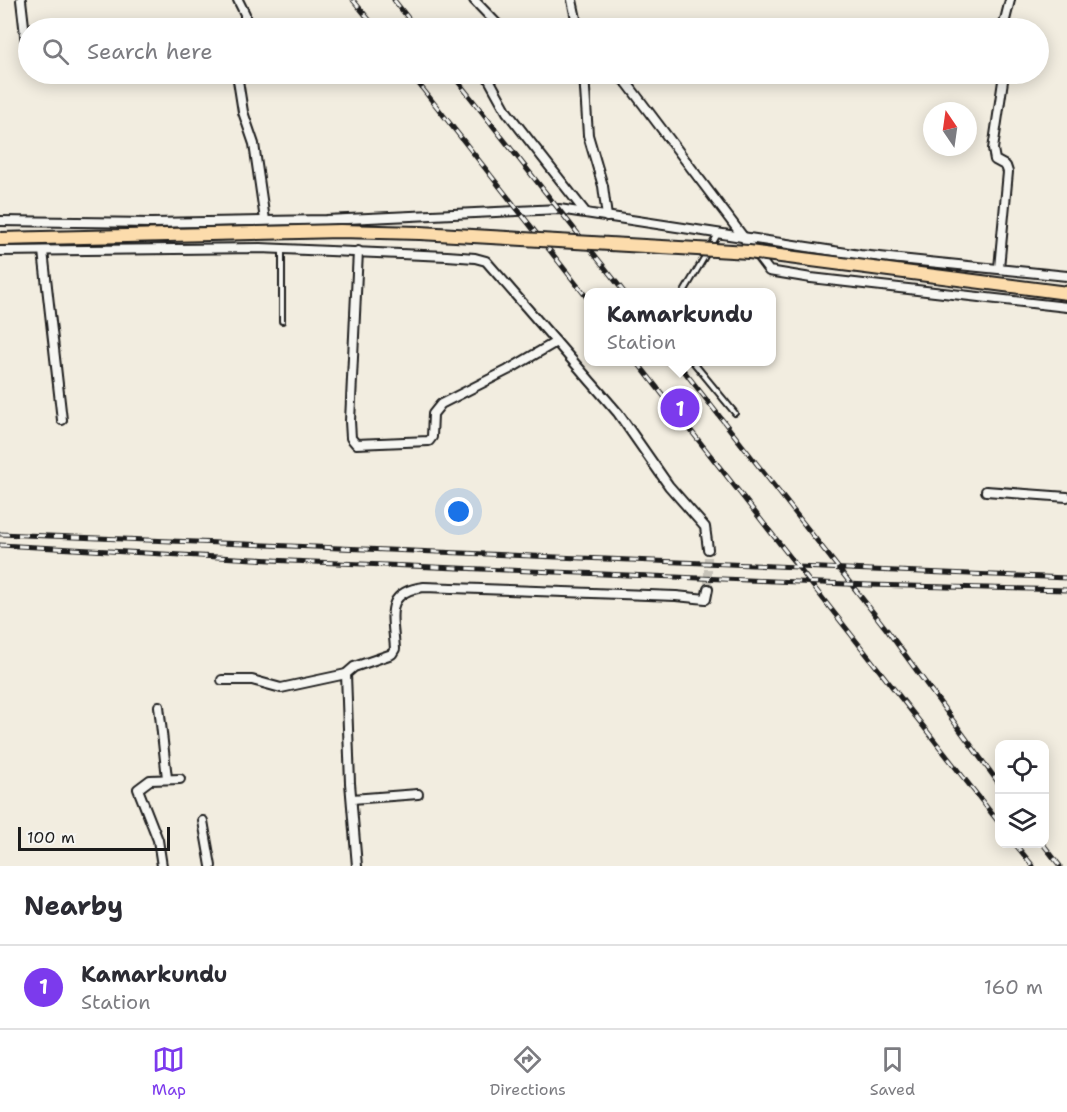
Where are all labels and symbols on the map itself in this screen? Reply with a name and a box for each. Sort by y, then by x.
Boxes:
north arrow [923,102,977,156]
pin: 1 [660,386,700,430]
your location [444,497,473,526]
scale bar [18,824,170,852]

